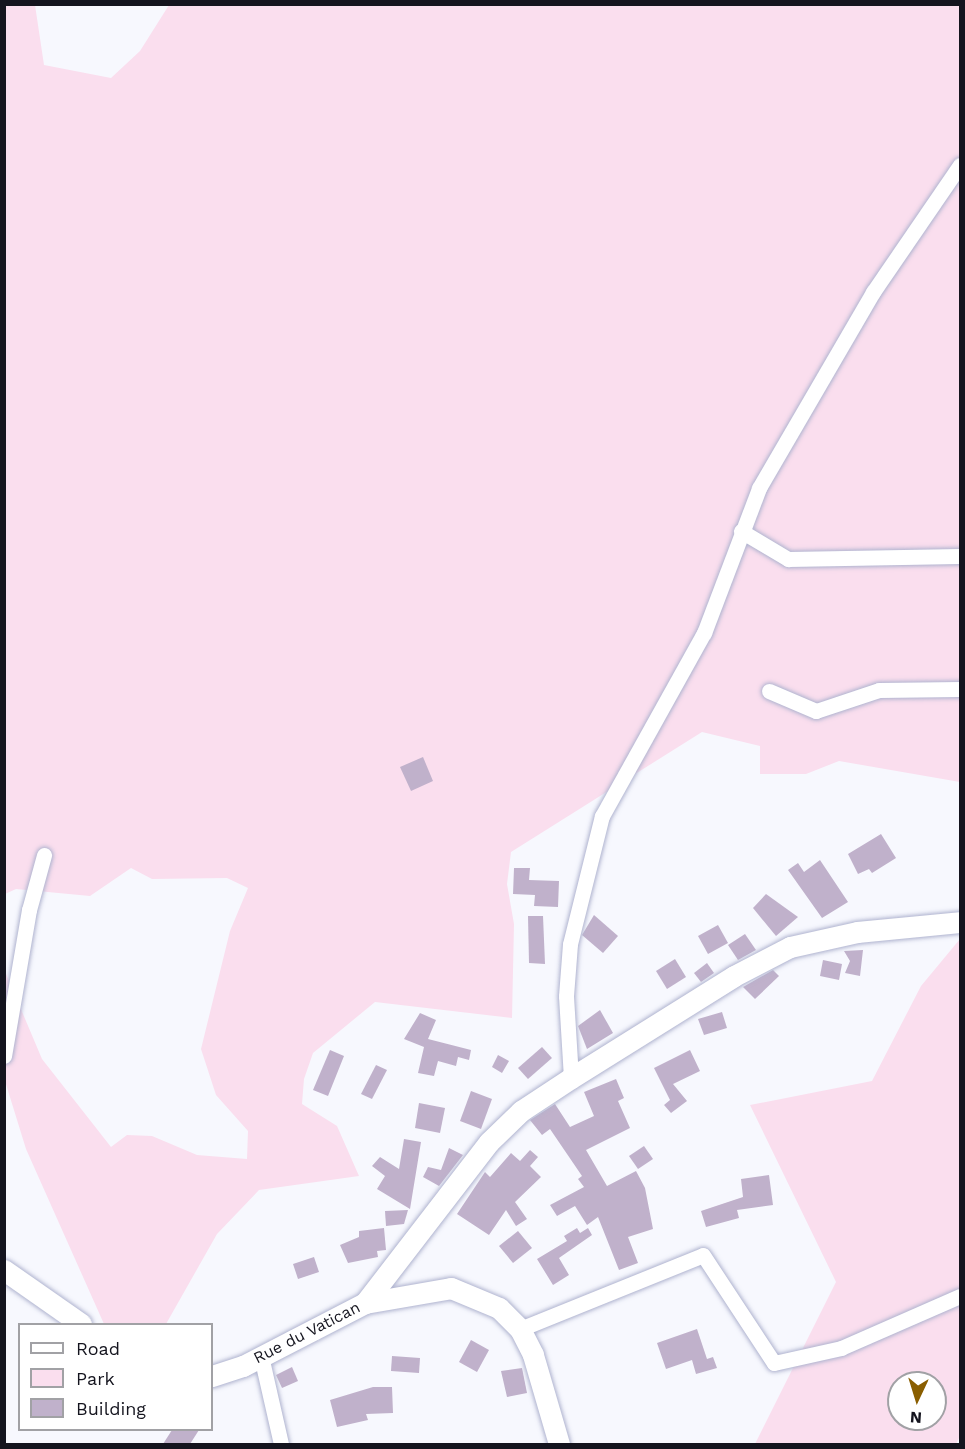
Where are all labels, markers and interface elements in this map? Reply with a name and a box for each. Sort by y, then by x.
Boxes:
street label: Rue du Vatican [250,1298,364,1368]
legend [18,1323,213,1431]
text: Road [76,1338,120,1359]
text: Park [76,1368,115,1389]
north arrow [887,1371,947,1431]
text: Building [76,1398,146,1419]
text: N [909,1408,922,1427]

